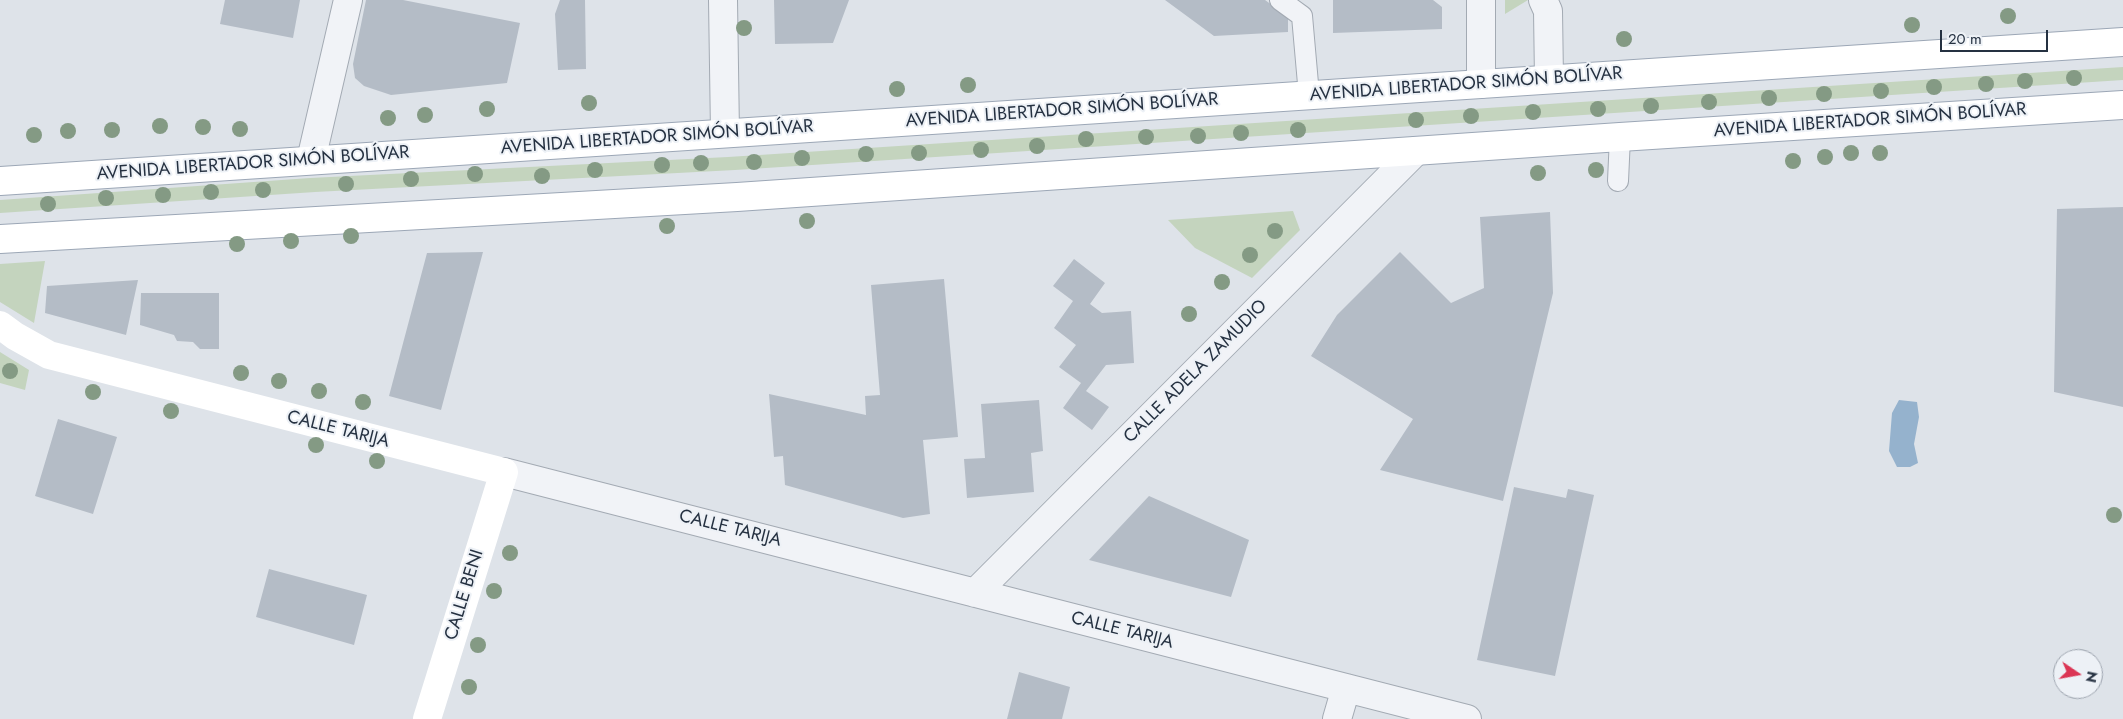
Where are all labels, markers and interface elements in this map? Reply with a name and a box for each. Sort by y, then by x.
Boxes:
scale bar [1943,20,2050,52]
text: 20 m [1948,28,1982,50]
street label: AVENIDA LIBERTADOR SIMÓN BOLÍVAR [1309,63,1623,107]
street label: AVENIDA LIBERTADOR SIMÓN BOLÍVAR [905,89,1219,133]
street label: AVENIDA LIBERTADOR SIMÓN BOLÍVAR [1713,99,2027,143]
street label: AVENIDA LIBERTADOR SIMÓN BOLÍVAR [500,116,814,160]
street label: AVENIDA LIBERTADOR SIMÓN BOLÍVAR [96,142,410,186]
street label: CALLE ADELA ZAMUDIO [1120,296,1272,448]
street label: CALLE TARIJA [285,407,391,453]
street label: CALLE TARIJA [677,506,783,552]
street label: CALLE BENI [441,547,489,643]
street label: CALLE TARIJA [1069,608,1175,654]
north arrow [2053,649,2103,699]
text: N [2081,669,2103,684]

